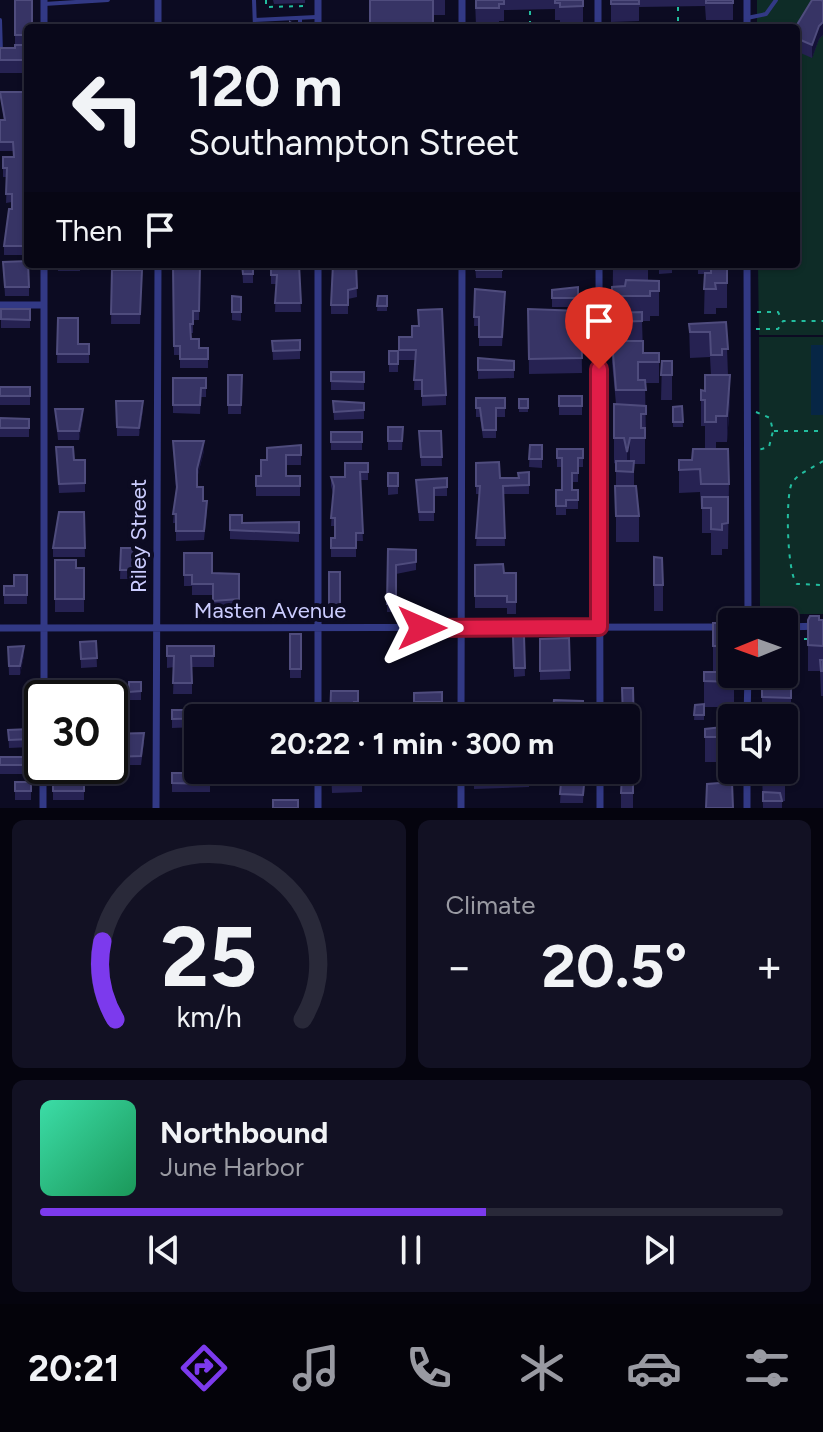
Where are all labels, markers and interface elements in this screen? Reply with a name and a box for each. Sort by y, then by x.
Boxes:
text: 120 m [188,53,343,120]
icon: left [56,56,160,160]
text: Southampton Street [188,121,519,164]
icon: arrive [138,208,182,252]
text: Then [56,212,122,249]
pin [565,287,633,369]
icon: arrive [577,299,621,343]
street label: Riley Street [125,479,152,593]
position arrow [380,586,464,670]
street label: Masten Avenue [194,597,346,624]
north arrow [718,608,798,688]
map controls [718,608,798,784]
speed limit sign: 30 [24,680,128,784]
button: sound [718,704,798,784]
text: 20:22 · 1 min · 300 m [270,725,554,762]
text: Climate [446,889,535,921]
text: 25 [161,907,257,1007]
text: 20.5° [541,930,687,1002]
text: − [446,940,473,993]
text: + [756,940,783,993]
text: km/h [176,1000,241,1034]
text: Northbound [160,1114,328,1151]
text: June Harbor [160,1151,304,1183]
icon: previous [142,1228,186,1272]
icon: pause [389,1228,433,1272]
icon: next [637,1228,681,1272]
icon: directions [176,1340,232,1396]
icon: music [288,1340,344,1396]
icon: phone [401,1340,457,1396]
icon: climate [514,1340,570,1396]
icon: car [626,1340,682,1396]
icon: filters [739,1340,795,1396]
text: 20:21 [28,1347,119,1390]

